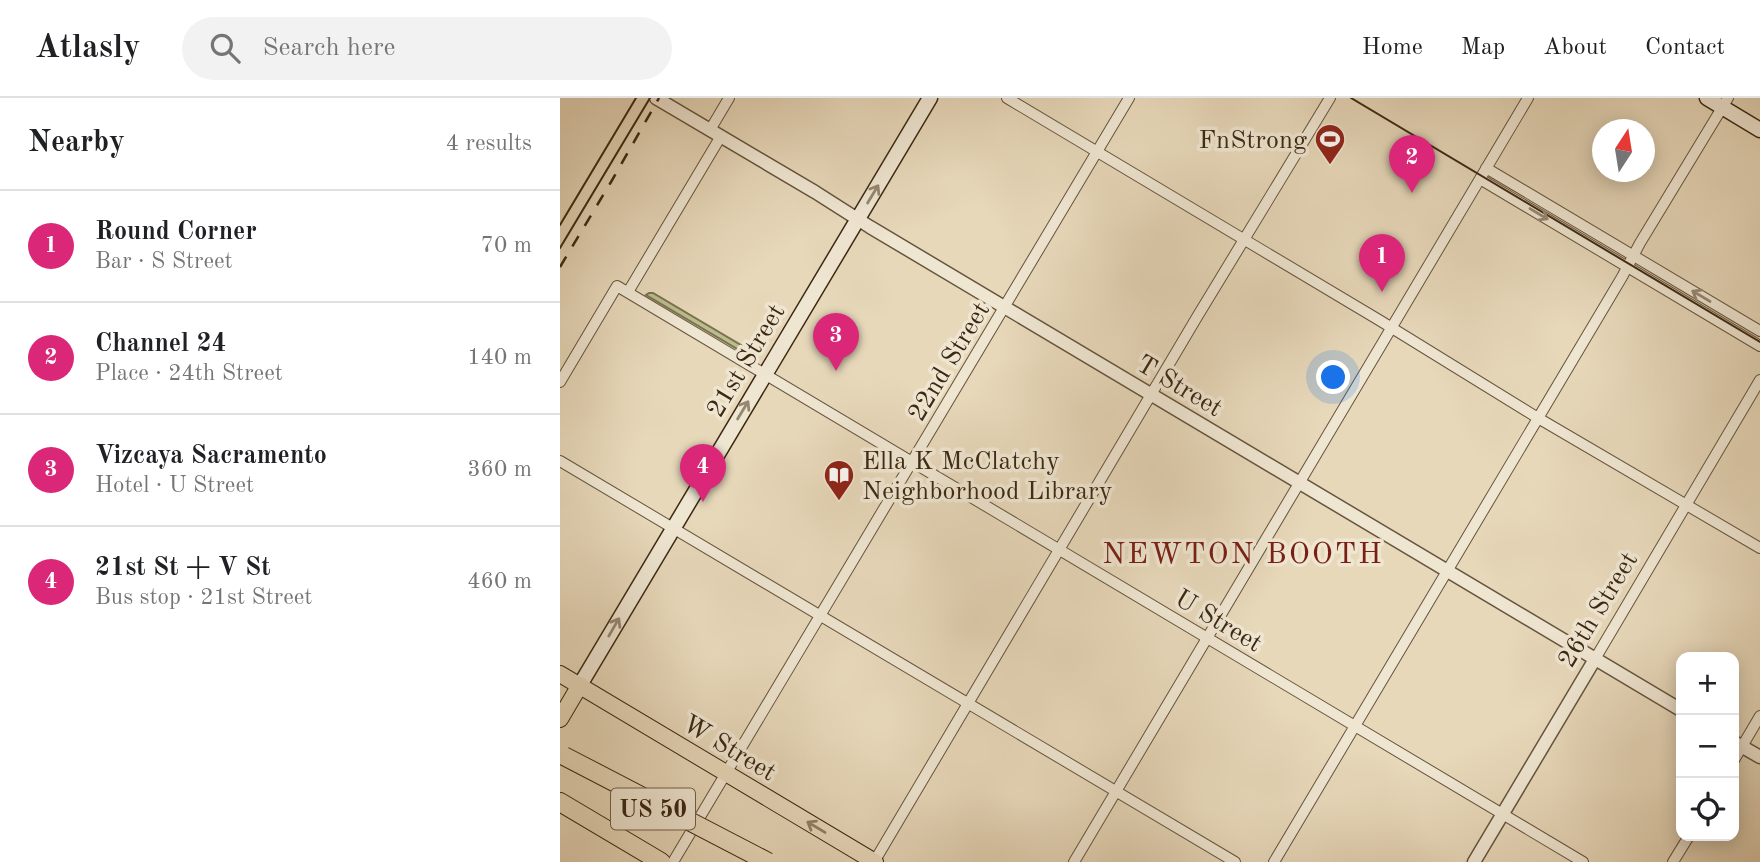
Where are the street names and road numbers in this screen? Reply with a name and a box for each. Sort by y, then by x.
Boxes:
street label: 22nd Street [904,298,995,426]
street label: 21st Street [703,300,790,422]
street label: T Street [1132,351,1226,422]
street label: 26th Street [1554,548,1643,672]
street label: U Street [1170,586,1266,658]
street label: W Street [678,711,780,787]
road number: US 50 [611,788,695,830]

